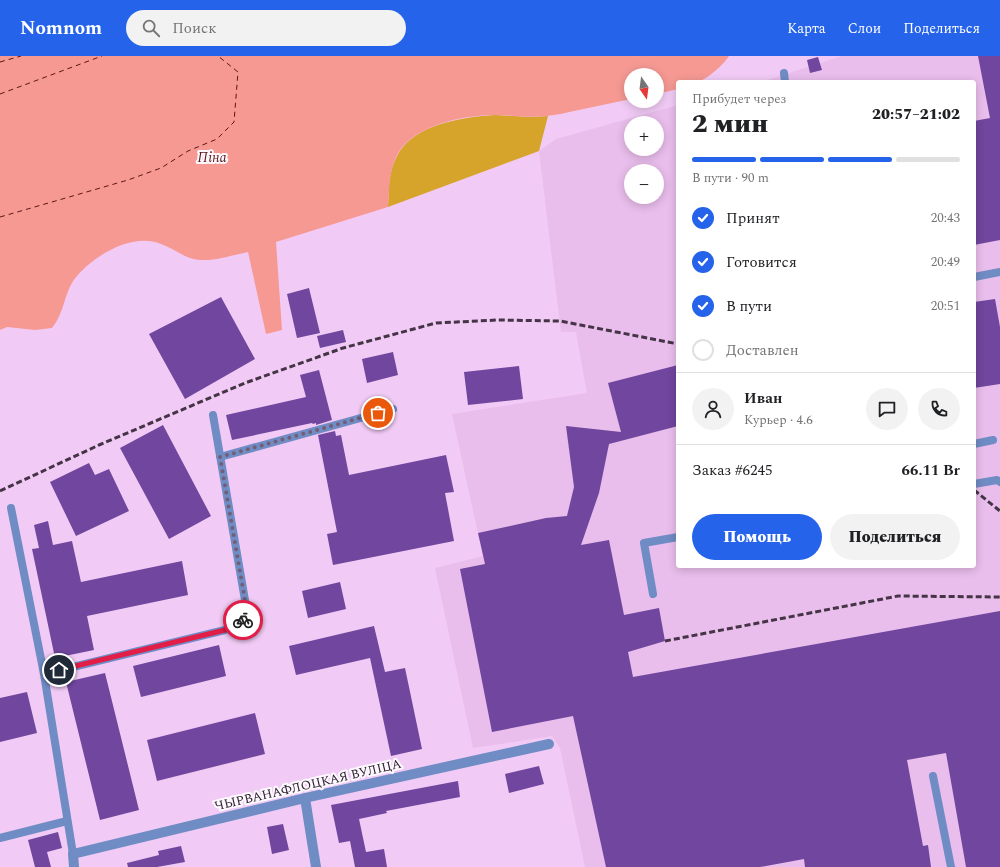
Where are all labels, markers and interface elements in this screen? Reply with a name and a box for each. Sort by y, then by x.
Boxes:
search box [126,10,406,46]
text: Nomnom [20,14,102,43]
icon: search [140,17,162,39]
text: Поиск [172,17,217,40]
text: Карта [787,18,826,39]
text: Слои [848,18,881,39]
text: Поделиться [903,18,980,39]
north arrow [624,68,664,108]
map controls [624,68,664,204]
text: Прибудет через [692,89,786,109]
text: 20:57–21:02 [872,103,960,126]
text: 2 мин [692,104,768,144]
button: + [624,116,664,156]
water label: Піна [198,147,226,168]
button: − [624,164,664,204]
text: В пути · 90 m [692,168,769,188]
icon: check [692,207,714,229]
text: Принят [726,207,780,230]
text: 20:43 [931,208,960,228]
icon: check [692,251,714,273]
text: Готовится [726,251,797,274]
text: 20:49 [931,252,960,272]
icon: check [692,295,714,317]
text: В пути [726,295,772,318]
text: 20:51 [931,296,960,316]
text: Доставлен [726,339,799,362]
text: Иван [744,387,782,410]
button: person [692,388,734,430]
button: chat [866,388,908,430]
button: phone [918,388,960,430]
pin [361,396,395,430]
icon: bag [367,402,389,424]
text: Курьер · 4.6 [744,410,813,430]
text: Заказ #6245 [692,459,772,482]
text: 66.11 Br [902,459,960,482]
button: Помощь [692,514,822,560]
button: Поделиться [830,514,960,560]
courier [223,600,263,640]
icon: bike [232,609,254,631]
pin [42,653,76,687]
icon: home [48,659,70,681]
street label: ЧЫРВАНАФЛОЦКАЯ ВУЛІЦА [213,754,404,816]

